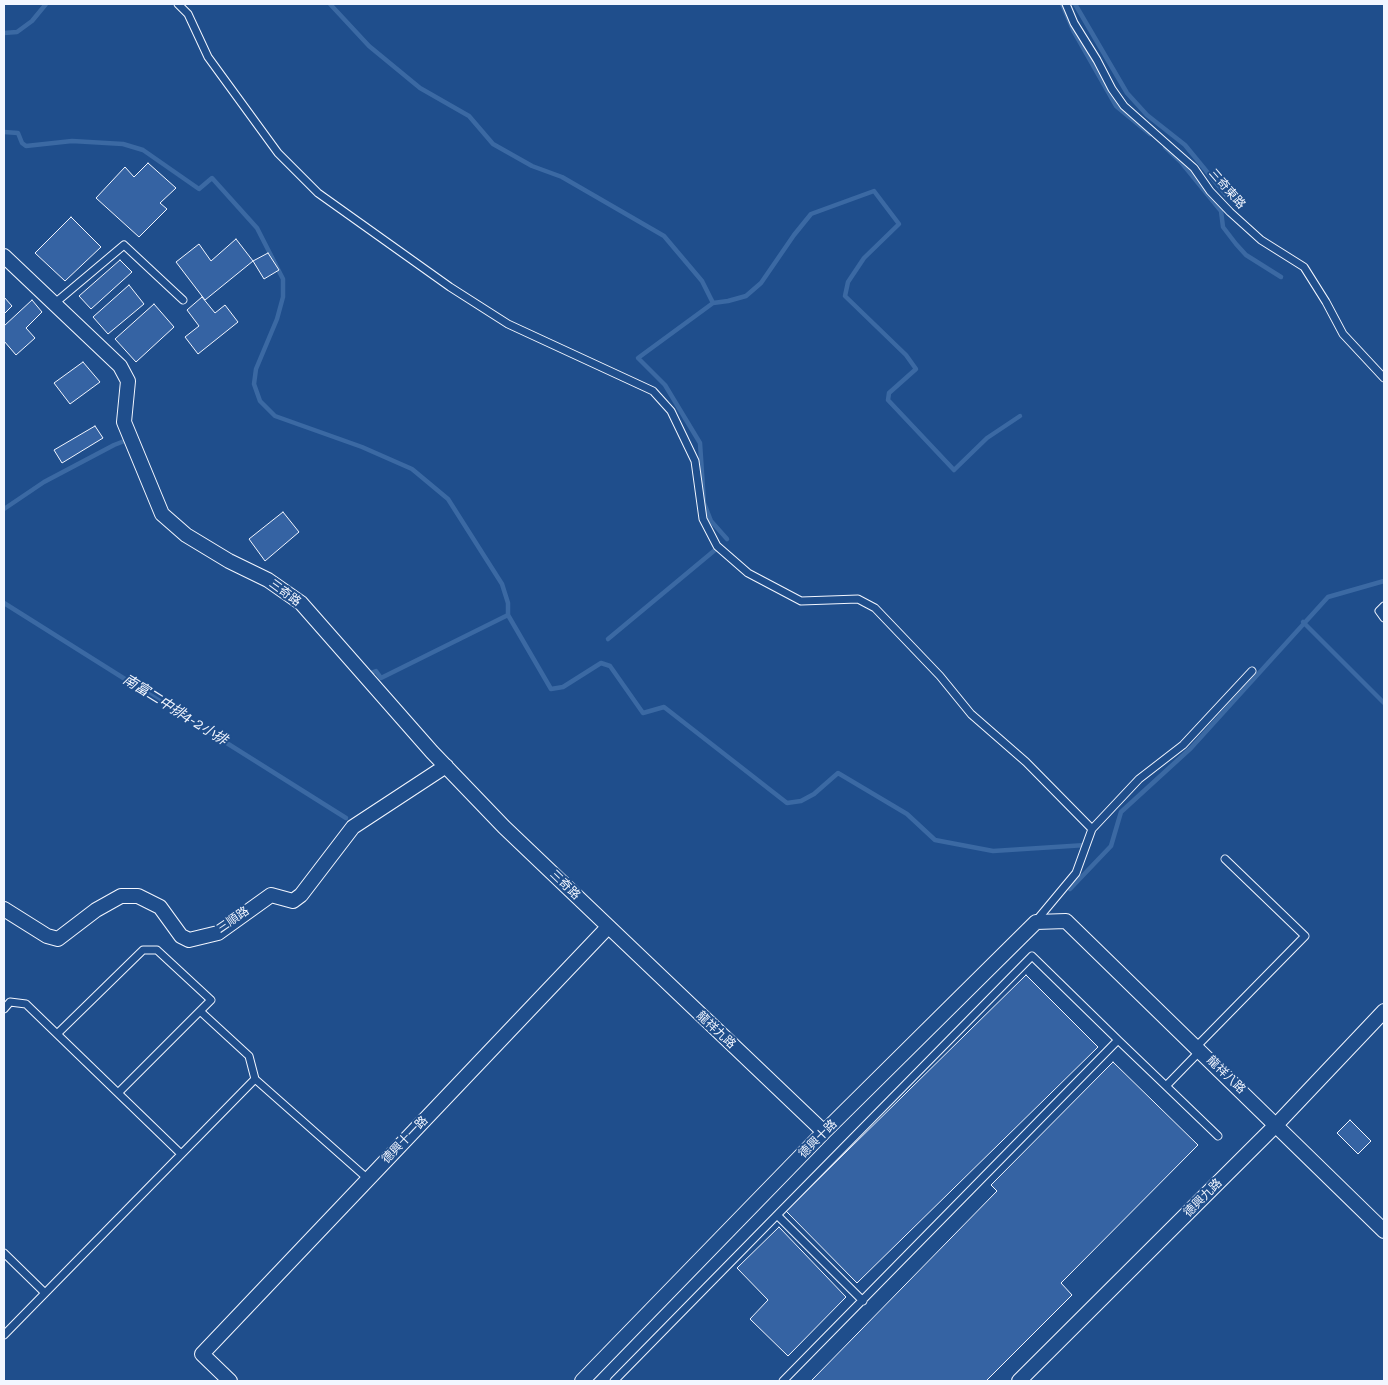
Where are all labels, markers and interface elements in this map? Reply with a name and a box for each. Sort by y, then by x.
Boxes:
street label: 三奇東路 [1206,166,1248,212]
street label: 三奇路 [266,577,304,609]
water label: 南富二中排4-2小排 [120,671,230,749]
street label: 三奇路 [547,867,583,903]
street label: 三順路 [214,904,252,936]
street label: 龍祥九路 [694,1008,738,1052]
street label: 龍祥八路 [1204,1053,1248,1097]
street label: 德興十一路 [379,1113,431,1167]
street label: 德興十路 [796,1117,840,1161]
street label: 德興九路 [1181,1176,1225,1220]

